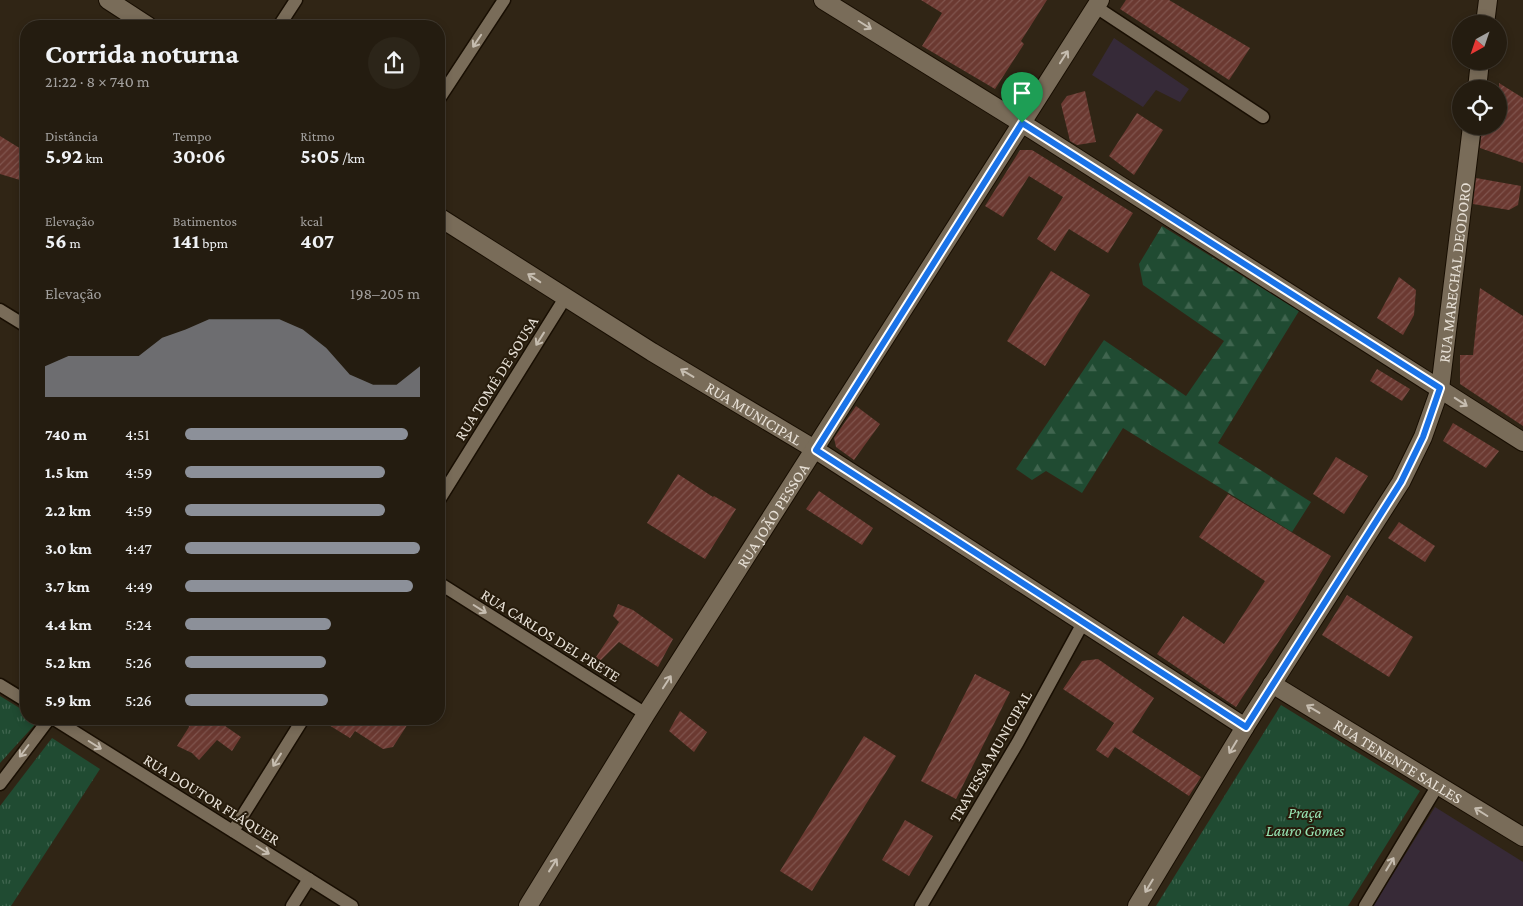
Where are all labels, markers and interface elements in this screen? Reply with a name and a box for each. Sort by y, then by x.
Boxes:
north arrow [1452,15,1508,70]
map controls [1452,15,1507,135]
one-way arrow [858,20,872,31]
one-way arrow [472,33,482,47]
button: share [368,37,420,89]
text: Corrida noturna [45,38,239,69]
one-way arrow [1059,51,1069,65]
pin [1001,72,1043,123]
text: 21:22 · 8 × 740 m [45,73,150,90]
icon: arrive [1008,79,1036,107]
button: locate [1452,80,1507,135]
text: Distância [45,128,98,144]
text: Tempo [173,128,211,144]
text: Ritmo [300,128,335,144]
text: 5.92 [45,144,83,168]
text: 30:06 [173,144,226,168]
text: 5:05 [300,144,340,168]
text: km [83,150,103,166]
text: /km [340,150,365,166]
street label: RUA MARECHAL DEODORO [1435,181,1474,364]
text: Elevação [45,213,94,229]
text: Batimentos [173,213,237,229]
text: kcal [300,213,323,229]
text: 56 [45,229,67,253]
text: 141 [173,229,200,253]
text: 407 [300,229,334,253]
text: m [67,235,81,251]
text: bpm [200,235,228,251]
one-way arrow [527,273,541,283]
text: Elevação [45,285,102,302]
text: 198–205 m [350,285,420,302]
street label: RUA TOMÉ DE SOUSA [451,313,542,443]
one-way arrow [534,332,544,346]
one-way arrow [680,367,695,377]
street label: RUA MUNICIPAL [703,378,805,449]
one-way arrow [1453,397,1467,407]
text: 740 m [45,426,87,443]
text: 4:51 [125,426,150,443]
street label: RUA JOÃO PESSOA [733,459,813,571]
text: 1.5 km [45,464,89,481]
text: 4:59 [125,464,152,481]
text: 2.2 km [45,502,91,519]
text: 4:59 [125,502,152,519]
text: 3.0 km [45,540,92,557]
text: 4:47 [125,540,152,557]
text: 3.7 km [45,578,90,595]
text: 4:49 [125,578,153,595]
street label: RUA CARLOS DEL PRETE [478,586,624,685]
one-way arrow [473,604,487,615]
text: 4.4 km [45,616,92,633]
text: 5:24 [125,616,152,633]
text: 5.2 km [45,654,91,671]
text: 5:26 [125,654,152,671]
one-way arrow [662,675,672,689]
street label: TRAVESSA MUNICIPAL [946,688,1035,825]
text: 5.9 km [45,692,91,709]
text: 5:26 [125,692,152,709]
one-way arrow [1307,703,1321,713]
street label: RUA TENENTE SALLES [1331,716,1465,807]
one-way arrow [1228,739,1238,753]
one-way arrow [88,740,102,750]
one-way arrow [19,744,30,757]
street label: RUA DOUTOR FLÁQUER [141,751,283,848]
one-way arrow [272,753,282,767]
park label: Praça Lauro Gomes [1266,804,1344,839]
one-way arrow [1475,806,1489,816]
one-way arrow [255,845,269,855]
one-way arrow [549,858,559,872]
one-way arrow [1386,858,1396,872]
one-way arrow [1144,878,1154,892]

